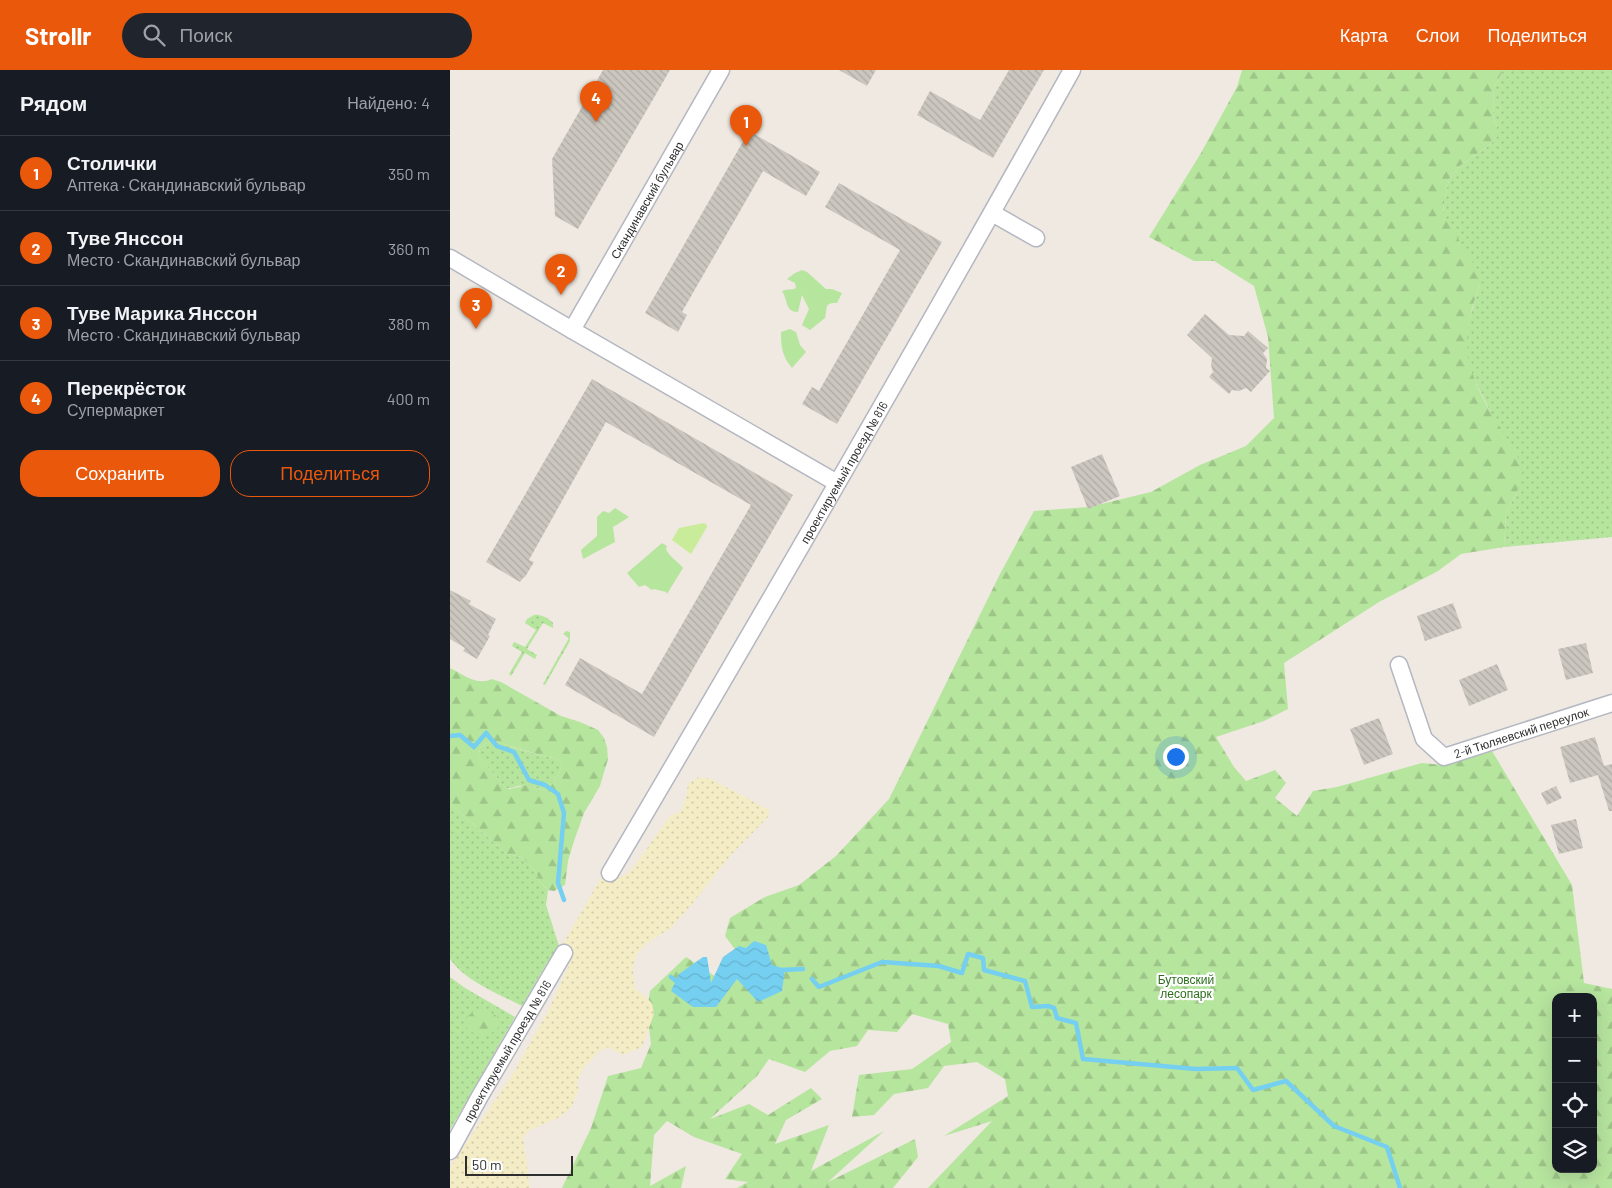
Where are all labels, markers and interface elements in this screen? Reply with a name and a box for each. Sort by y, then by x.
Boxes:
search box [122,13,472,58]
text: Strollr [25,21,92,50]
icon: search [140,21,168,49]
text: Поиск [180,23,232,46]
text: Карта [1340,24,1388,46]
text: Слои [1416,24,1460,46]
text: Поделиться [1488,24,1587,46]
pin: 4 [580,81,612,122]
text: Рядом [20,90,87,115]
text: Найдено: 4 [347,93,430,112]
pin: 1 [730,105,762,146]
street label: Скандинавский бульвар [607,138,687,261]
text: Столички [67,151,157,174]
text: 1 [33,164,39,183]
text: 350 m [388,164,430,183]
text: Аптека · Скандинавский бульвар [67,175,306,194]
text: Туве Янссон [67,226,184,249]
text: 2 [32,239,40,258]
text: 360 m [388,239,430,258]
text: Место · Скандинавский бульвар [67,250,301,269]
pin: 2 [545,254,577,295]
pin: 3 [460,288,492,329]
text: Туве Марика Янссон [67,301,257,324]
text: 3 [32,314,40,333]
text: 380 m [388,314,430,333]
text: Место · Скандинавский бульвар [67,325,301,344]
text: Перекрёсток [67,376,186,399]
text: 4 [31,389,41,408]
text: 400 m [387,389,430,408]
street label: проектируемый проезд № 816 [797,399,890,546]
text: Супермаркет [67,400,165,419]
button: Сохранить [20,450,220,497]
button: Поделиться [230,450,430,497]
street label: 2-й Тюляевский переулок [1452,704,1591,760]
your location [1163,744,1189,770]
park label: Бутовский лесопарк [1158,972,1214,1001]
street label: проектируемый проезд № 816 [460,978,554,1124]
map controls [1552,993,1597,1173]
button: + [1552,993,1597,1038]
button: − [1552,1038,1597,1083]
button: locate [1552,1083,1597,1128]
button: layers [1552,1128,1597,1173]
scale bar [465,1153,572,1176]
text: 50 m [472,1156,501,1173]

